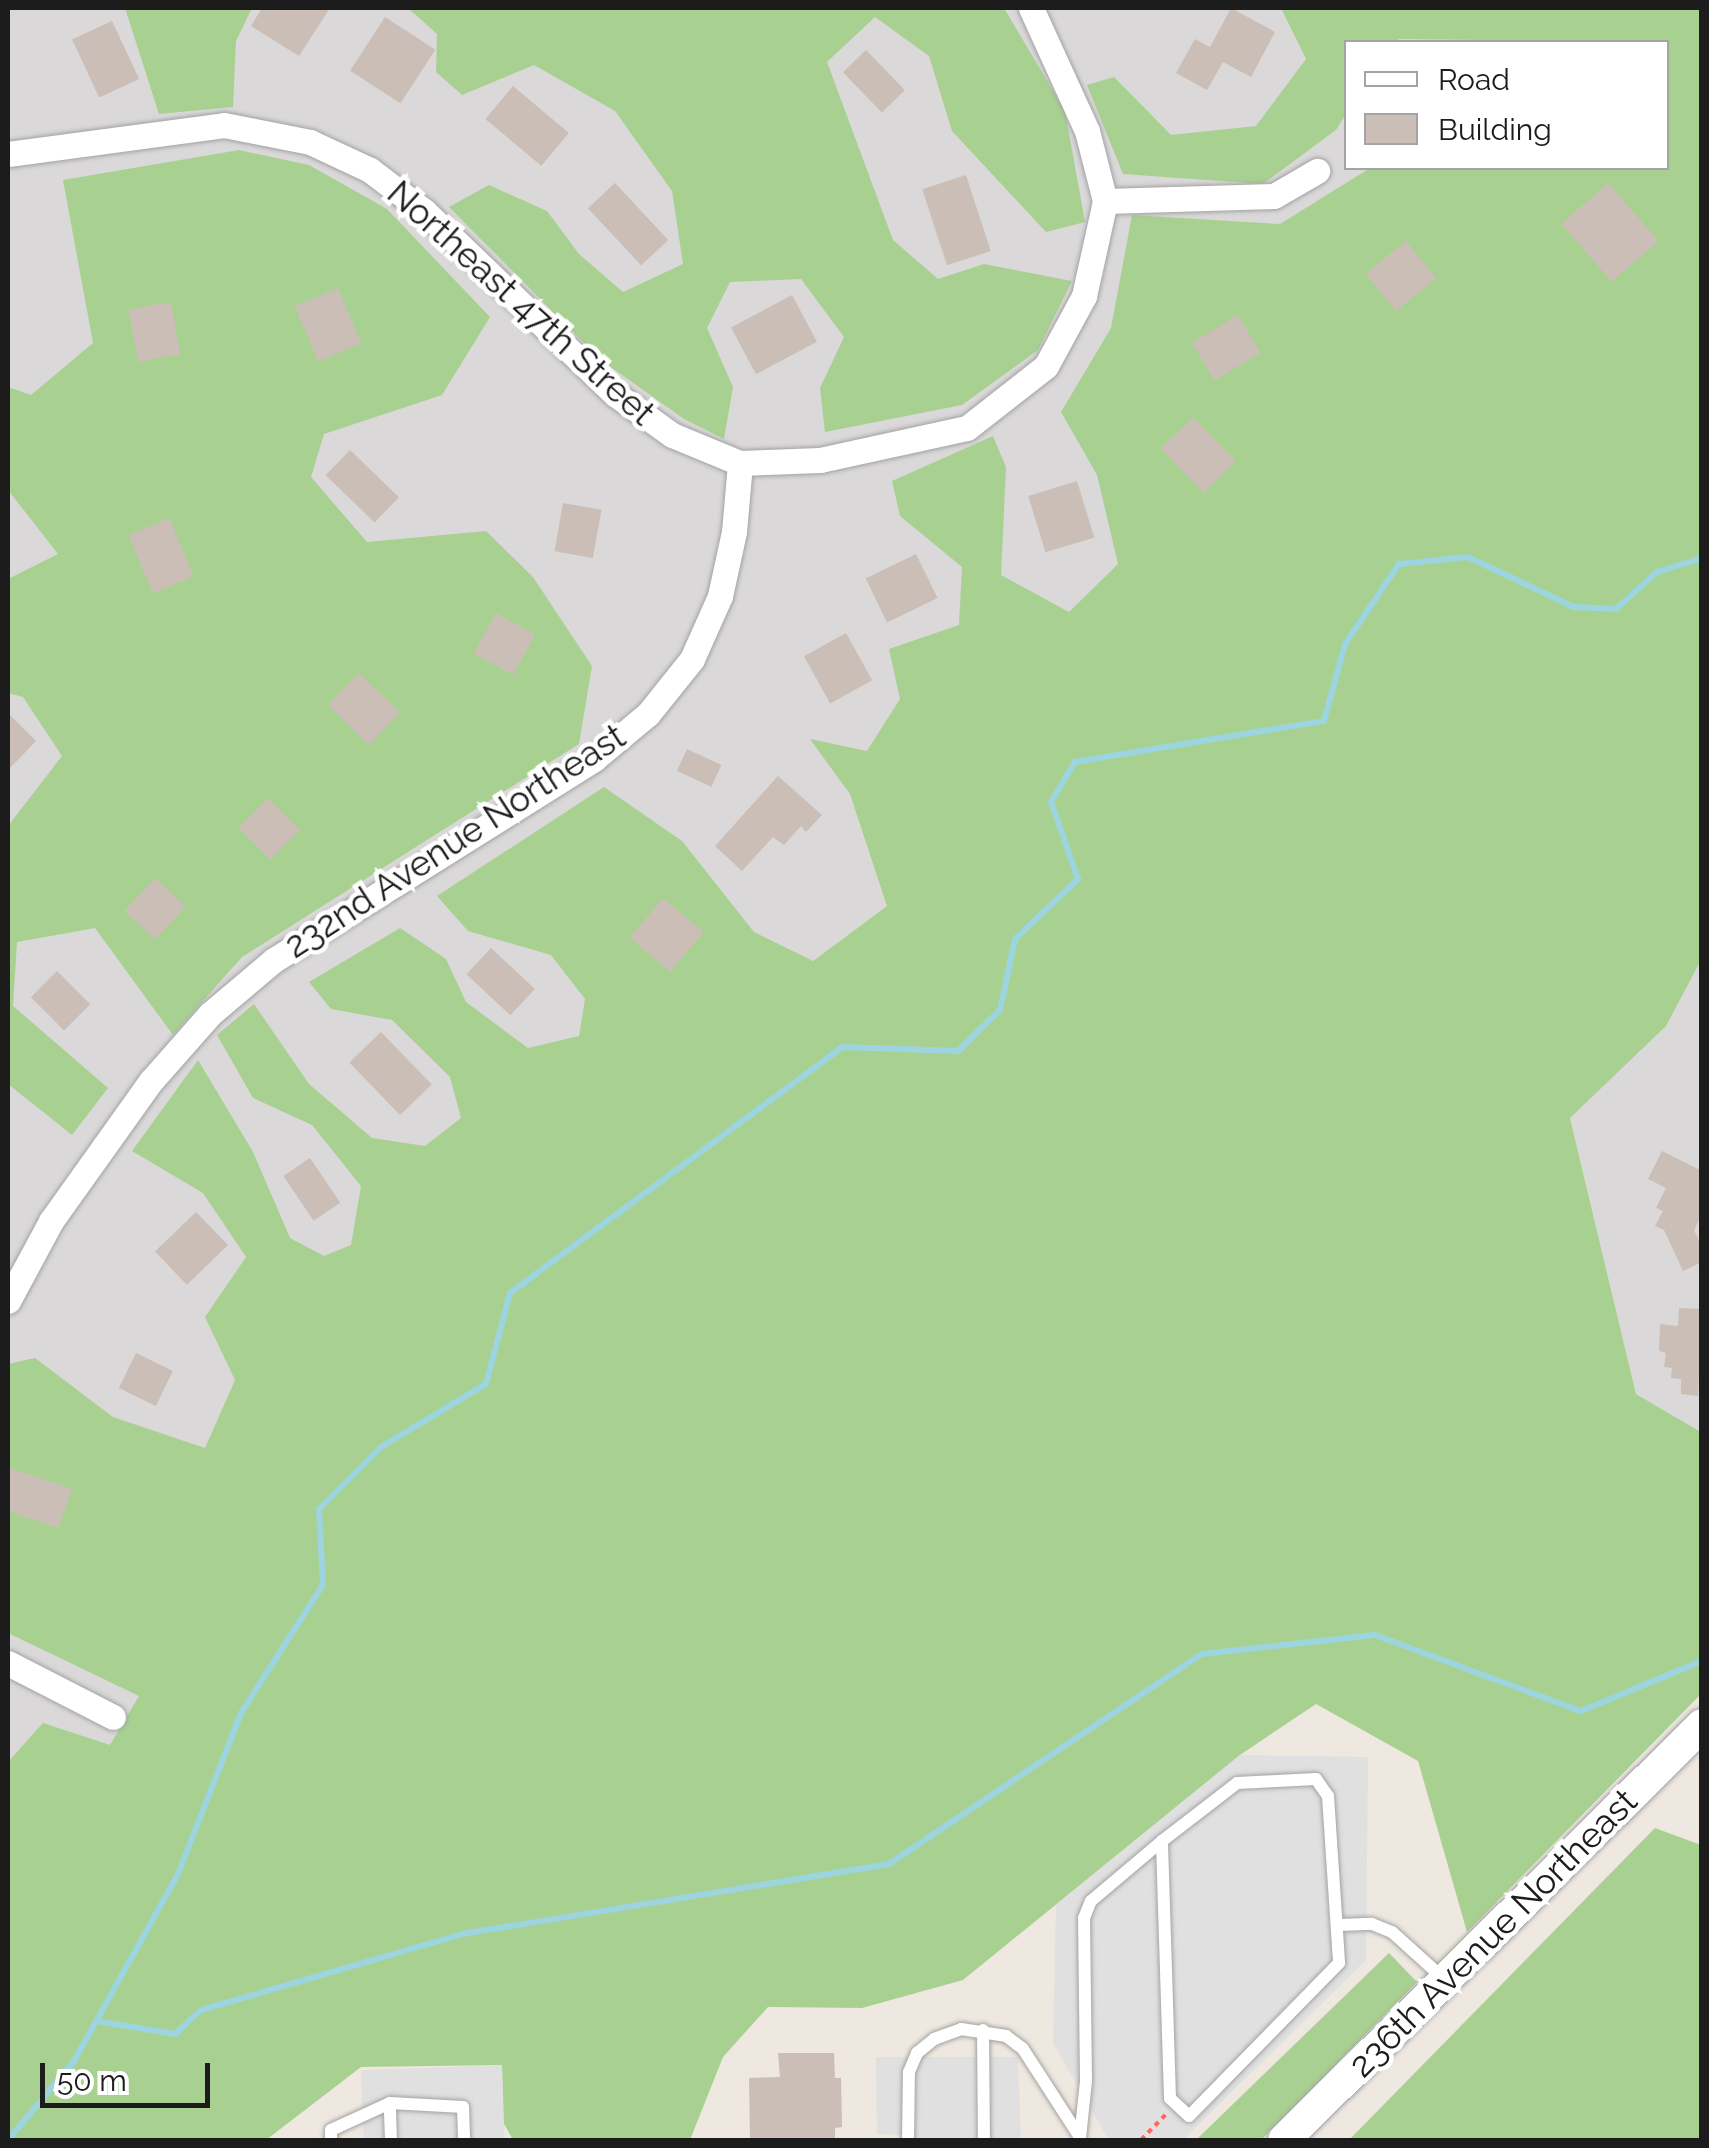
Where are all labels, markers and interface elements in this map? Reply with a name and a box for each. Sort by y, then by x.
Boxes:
legend [1344,40,1669,170]
text: Road [1438,62,1510,97]
text: Building [1438,112,1552,147]
street label: Northeast 47th Street [379,172,663,434]
street label: 232nd Avenue Northeast [277,715,633,967]
street label: 236th Avenue Northeast [1340,1780,1646,2086]
scale bar [45,2043,215,2105]
text: 50 m [57,2063,127,2098]

